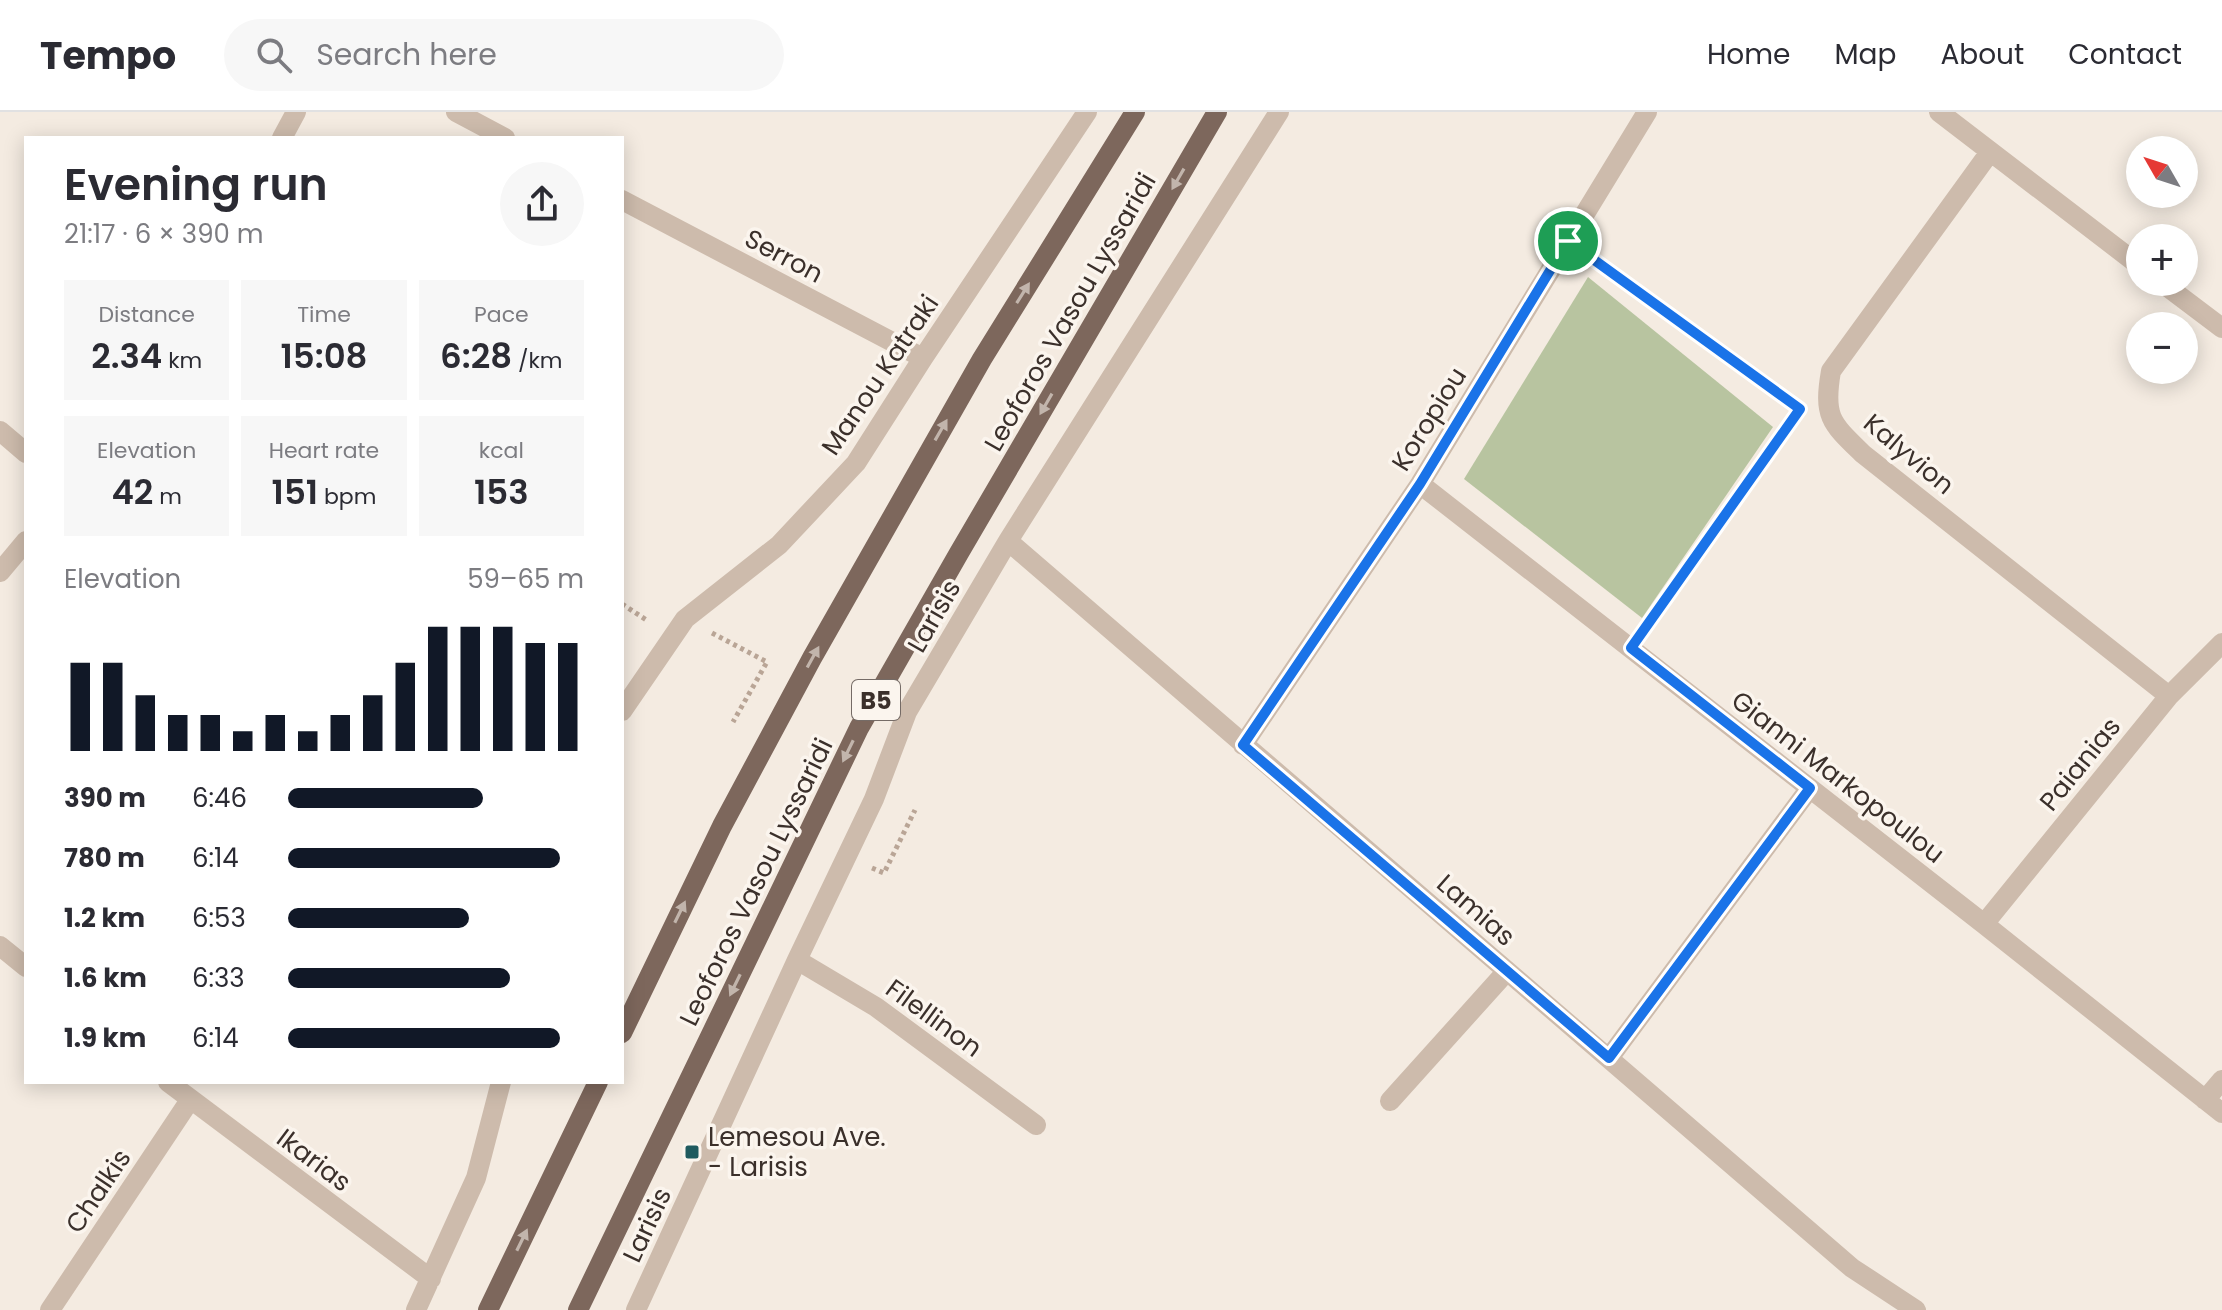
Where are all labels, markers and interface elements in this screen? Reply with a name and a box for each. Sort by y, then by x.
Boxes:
search box [224,19,784,91]
text: Tempo [40,29,176,82]
icon: search [252,33,296,77]
text: Search here [316,33,497,76]
text: Home [1707,35,1790,74]
text: Map [1834,35,1896,74]
text: About [1940,35,2024,74]
text: Contact [2068,35,2182,74]
north arrow [2126,136,2198,208]
map controls [2126,136,2198,384]
text: Evening run [64,154,328,215]
button: share [500,162,584,246]
street label: Leoforos Vasou Lyssaridi [976,166,1164,458]
one-way arrow [1171,168,1185,190]
pin [1534,207,1602,275]
text: 21:17 · 6 × 390 m [64,216,264,252]
icon: arrive [1546,219,1590,263]
street label: Serron [738,220,830,292]
button: + [2126,224,2198,296]
one-way arrow [1016,282,1030,304]
street label: Manou Katraki [813,288,947,462]
text: Distance [98,299,195,330]
text: Time [297,299,351,330]
text: Pace [474,299,529,330]
button: − [2126,312,2198,384]
text: 2.34 [91,332,162,380]
text: 15:08 [281,332,367,380]
text: 6:28 [440,332,512,380]
text: km [162,345,202,376]
text: /km [512,345,563,376]
street label: Koropiou [1383,360,1475,478]
one-way arrow [1039,393,1053,415]
street label: Kalyvion [1856,405,1962,503]
one-way arrow [934,419,948,442]
text: Elevation [97,435,196,466]
text: Heart rate [269,435,379,466]
text: kcal [479,435,524,466]
text: 42 [111,468,153,516]
text: 151 [272,468,318,516]
text: 153 [474,468,529,516]
text: m [153,481,182,512]
text: bpm [318,481,376,512]
text: Elevation [64,561,181,597]
text: 59–65 m [467,561,584,597]
street label: Larisis [899,573,969,659]
one-way arrow [806,645,820,668]
road number: B5 [852,680,900,720]
street label: Gianni Markopoulou [1724,682,1952,872]
street label: Paianias [2031,710,2129,818]
street label: Leoforos Vasou Lyssaridi [671,732,841,1032]
one-way arrow [842,740,855,763]
text: 390 m [64,780,146,816]
text: 6:46 [192,780,247,816]
text: 780 m [64,840,145,876]
text: 6:14 [192,840,239,876]
street label: Lamias [1429,866,1523,954]
text: 1.2 km [64,900,145,936]
text: 6:53 [192,900,246,936]
one-way arrow [673,900,687,924]
text: 1.6 km [64,960,147,996]
text: 6:33 [192,960,245,996]
street label: Filellinon [878,971,990,1065]
one-way arrow [728,974,742,997]
text: 1.9 km [64,1020,146,1056]
text: 6:14 [192,1020,239,1056]
place label: Lemesou Ave. - Larisis [708,1119,886,1185]
street label: Ikarias [269,1120,359,1200]
street label: Chalkis [57,1142,139,1240]
marker: Lemesou Ave. - Larisis [683,1143,701,1161]
street label: Larisis [614,1182,680,1268]
one-way arrow [515,1228,529,1251]

